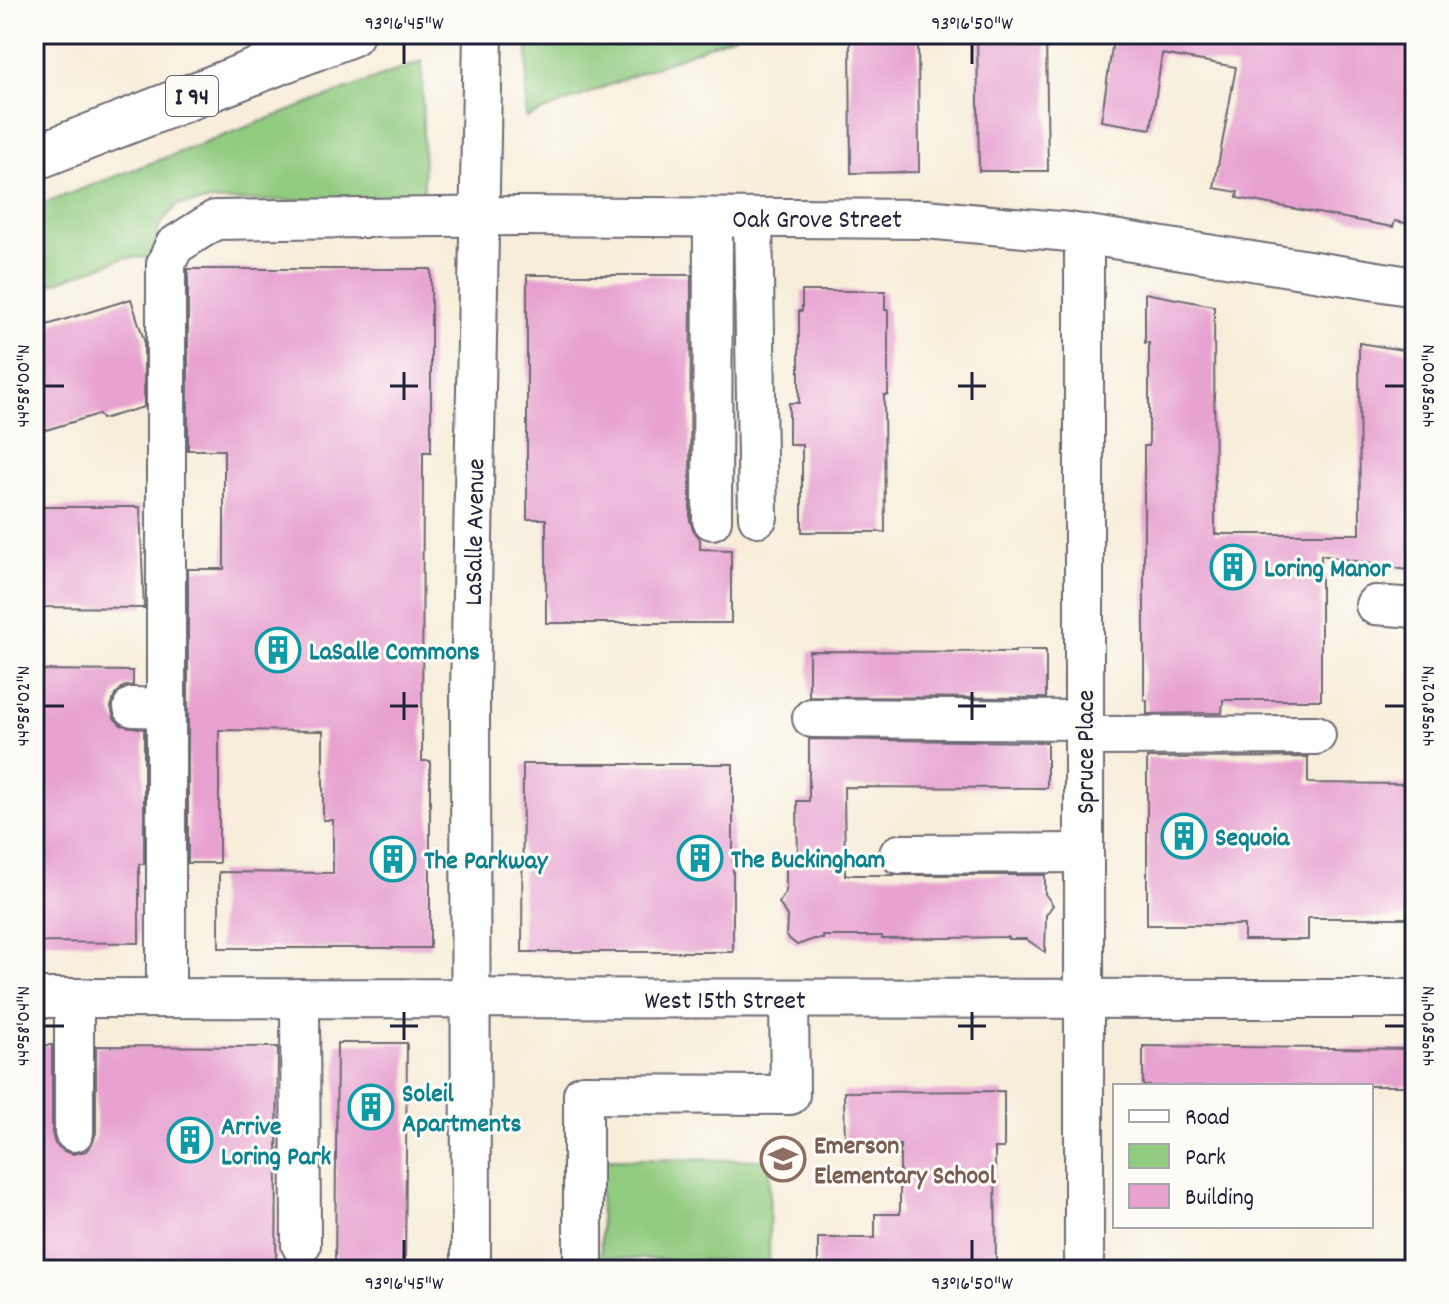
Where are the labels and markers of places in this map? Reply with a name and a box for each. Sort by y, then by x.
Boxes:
building icon: Loring Manor [1209,543,1257,591]
place label: Loring Manor [1264,552,1391,589]
building icon: LaSalle Commons [254,626,302,674]
place label: LaSalle Commons [309,635,480,672]
building icon: Sequoia [1160,812,1208,860]
place label: Sequoia [1215,821,1290,858]
building icon: The Buckingham [676,834,724,882]
building icon: The Parkway [369,835,417,883]
place label: The Buckingham [731,843,885,880]
place label: The Parkway [424,844,549,881]
place label: Soleil Apartments [402,1077,522,1144]
building icon: Soleil Apartments [347,1083,395,1131]
place label: Arrive Loring Park [221,1110,332,1177]
building icon: Arrive Loring Park [166,1116,214,1164]
place label: Emerson Elementary School [814,1129,997,1196]
school or university icon: Emerson Elementary School [759,1135,807,1183]

